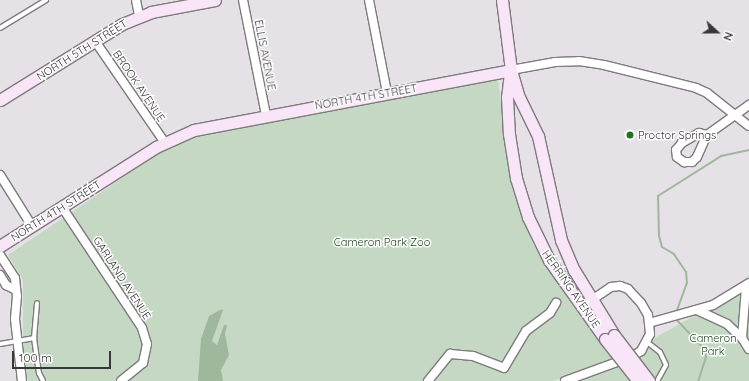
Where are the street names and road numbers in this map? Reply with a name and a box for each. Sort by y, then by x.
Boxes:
street label: NORTH 5TH STREET [34,17,130,83]
street label: ELLIS AVENUE [252,19,278,91]
street label: BROOK AVENUE [110,48,168,124]
street label: NORTH 4TH STREET [314,81,418,113]
street label: NORTH 4TH STREET [8,178,104,244]
street label: GARLAND AVENUE [90,234,154,322]
street label: HERRING AVENUE [539,248,603,330]

